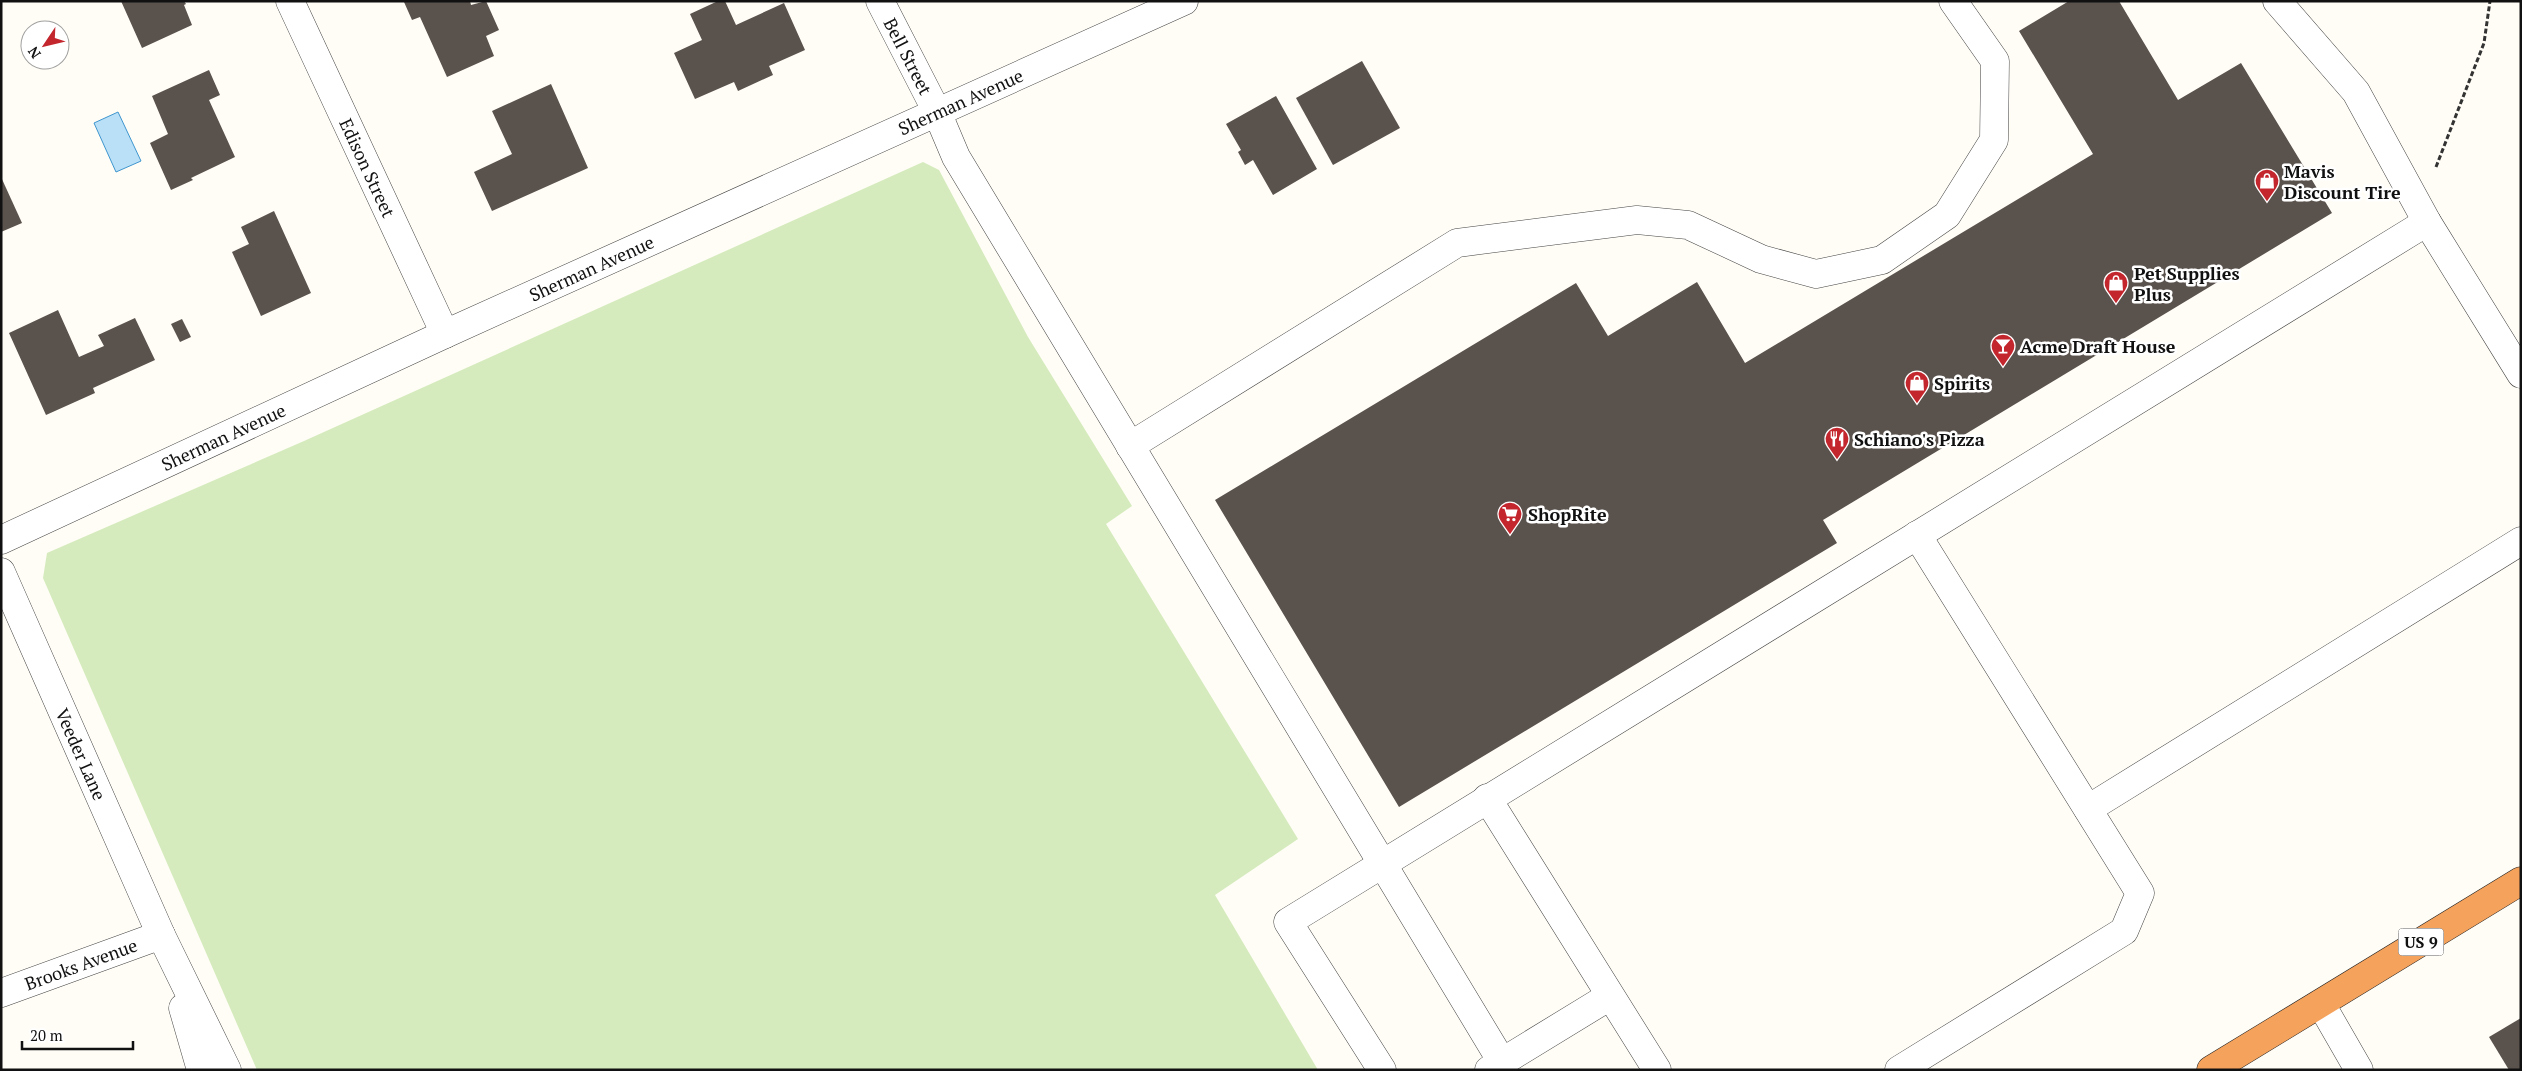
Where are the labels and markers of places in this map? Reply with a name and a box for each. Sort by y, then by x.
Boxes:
place label: Mavis Discount Tire [2284,159,2401,204]
shop icon: Mavis Discount Tire [2254,168,2280,202]
place label: Pet Supplies Plus [2134,261,2240,306]
shop icon: Pet Supplies Plus [2103,270,2129,304]
bar icon: Acme Draft House [1990,333,2016,367]
place label: Acme Draft House [2020,334,2176,358]
shop icon: Spirits [1904,370,1930,404]
place label: Spirits [1934,371,1990,395]
restaurant icon: Schiano's Pizza [1824,426,1850,460]
place label: Schiano's Pizza [1854,427,1985,451]
supermarket icon: ShopRite [1497,501,1523,535]
place label: ShopRite [1528,502,1607,526]

